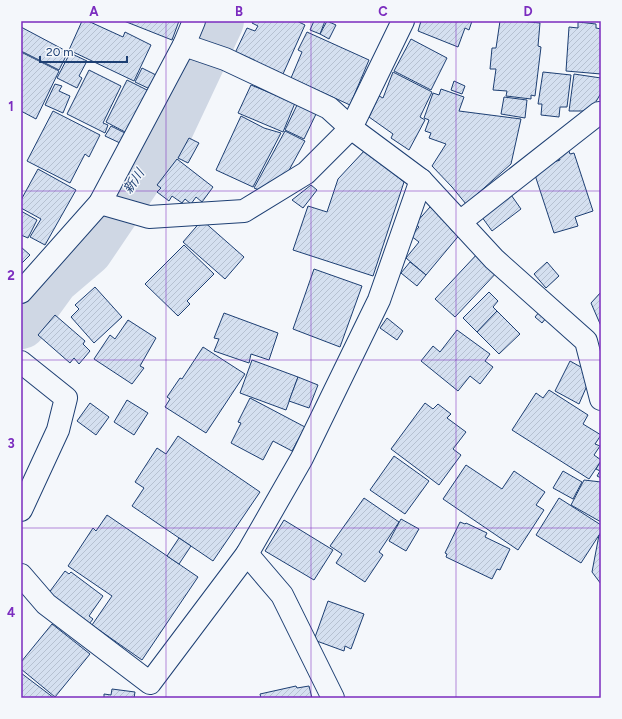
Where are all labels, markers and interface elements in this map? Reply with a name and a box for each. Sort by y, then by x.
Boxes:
text: A [89,4,99,19]
text: B [235,4,243,19]
text: C [378,4,388,19]
text: D [523,4,533,19]
scale bar [40,38,127,64]
text: 20 m [46,45,74,59]
text: 1 [8,99,14,114]
water label: 新川 [120,165,148,196]
text: 2 [7,268,15,283]
text: 3 [7,436,15,451]
text: 4 [7,605,15,620]

